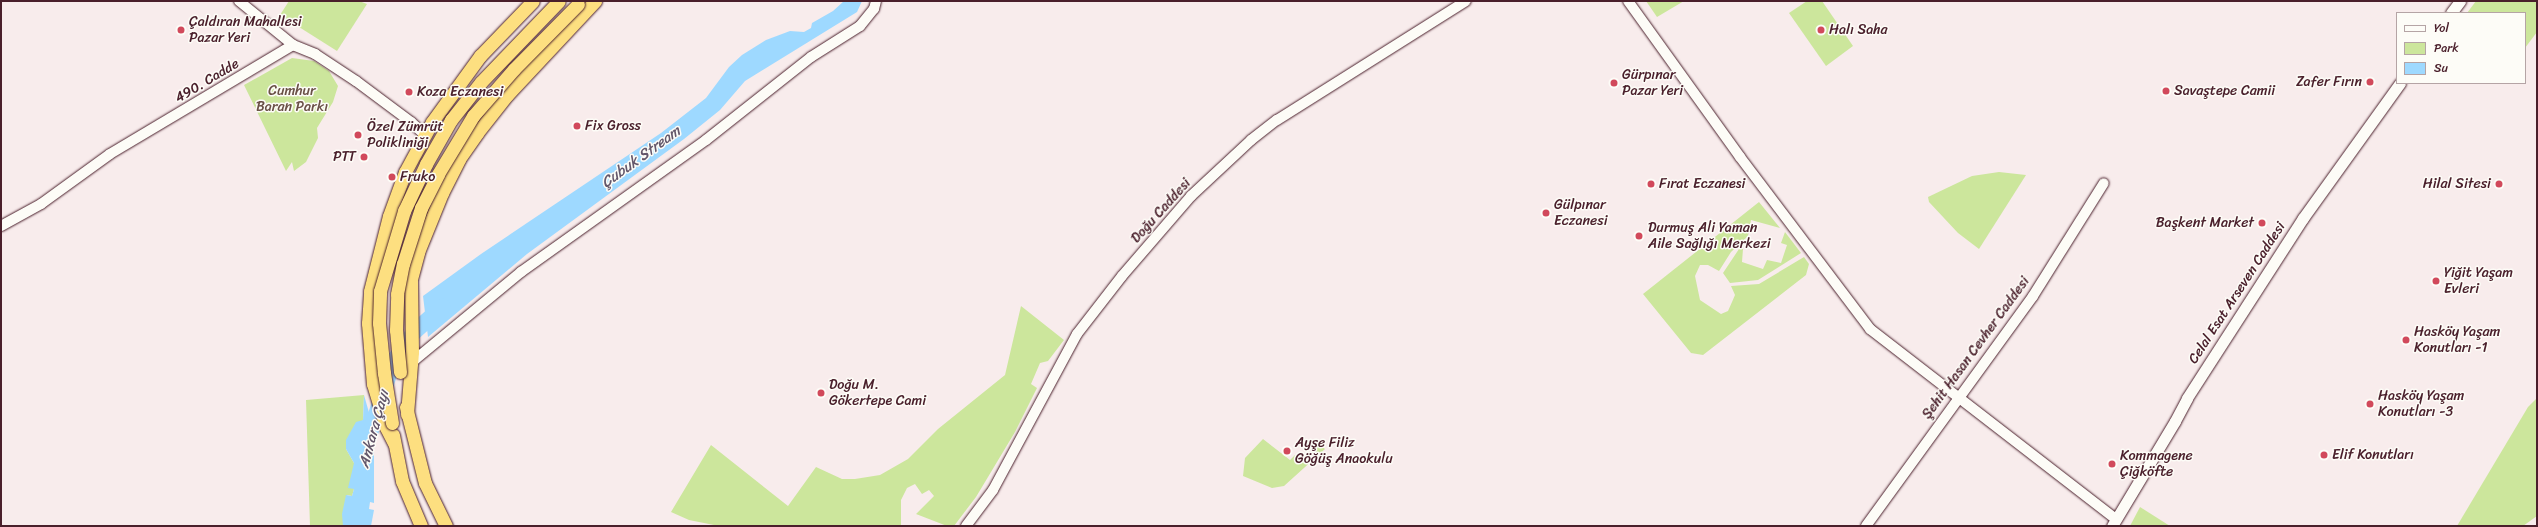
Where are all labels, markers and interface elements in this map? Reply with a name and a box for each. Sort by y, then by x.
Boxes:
legend [2396,12,2526,84]
place label: Çaldıran Mahallesi Pazar Yeri [189,14,302,46]
text: Yol [2434,17,2449,39]
place label: Halı Saha [1829,22,1888,38]
marker: Çaldıran Mahallesi Pazar Yeri [176,25,186,35]
marker: Halı Saha [1816,25,1826,35]
text: Park [2434,37,2459,59]
street label: 490. Cadde [172,55,242,107]
text: Su [2434,57,2448,79]
place label: Gürpınar Pazar Yeri [1622,67,1684,100]
place label: Zafer Fırın [2296,74,2362,90]
marker: Zafer Fırın [2365,77,2375,87]
marker: Gürpınar Pazar Yeri [1609,78,1619,88]
park label: Cumhur Baran Parkı [256,83,328,116]
place label: Savaştepe Camii [2174,83,2275,99]
place label: Koza Eczanesi [417,84,503,100]
marker: Savaştepe Camii [2161,86,2171,96]
marker: Koza Eczanesi [404,87,414,97]
place label: Fix Gross [585,118,641,134]
place label: Özel Zümrüt Polikliniği [367,119,443,152]
marker: Fix Gross [572,121,582,131]
water label: Çubuk Stream [598,122,684,192]
marker: Özel Zümrüt Polikliniği [352,129,364,141]
place label: PTT [333,149,356,165]
marker: PTT [359,152,369,162]
place label: Fruko [400,169,435,185]
marker: Fruko [387,172,397,182]
street label: Doğu Caddesi [1128,175,1194,247]
place label: Fırat Eczanesi [1659,176,1747,192]
place label: Hilal Sitesi [2422,176,2491,192]
marker: Fırat Eczanesi [1646,179,1656,189]
marker: Hilal Sitesi [2494,179,2504,189]
place label: Gülpınar Eczanesi [1554,197,1608,230]
marker: Gülpınar Eczanesi [1541,208,1551,218]
place label: Başkent Market [2156,215,2254,231]
marker: Başkent Market [2257,218,2267,228]
street label: Celal Esat Arseven Caddesi [2185,219,2289,367]
place label: Durmuş Ali Yaman Aile Sağlığı Merkezi [1648,220,1771,252]
marker: Durmuş Ali Yaman Aile Sağlığı Merkezi [1633,230,1645,242]
place label: Yiğit Yaşam Evleri [2444,265,2513,298]
street label: Şehit Hasan Cevher Caddesi [1919,273,2033,423]
marker: Yiğit Yaşam Evleri [2431,276,2441,286]
place label: Hasköy Yaşam Konutları -1 [2414,324,2500,356]
marker: Hasköy Yaşam Konutları -1 [2401,335,2411,345]
place label: Doğu M. Gökertepe Cami [829,377,926,410]
water label: Ankara Çayı [355,388,393,470]
marker: Doğu M. Gökertepe Cami [816,388,826,398]
place label: Hasköy Yaşam Konutları -3 [2378,388,2464,420]
marker: Hasköy Yaşam Konutları -3 [2365,399,2375,409]
place label: Ayşe Filiz Göğüş Anaokulu [1295,435,1393,468]
marker: Ayşe Filiz Göğüş Anaokulu [1282,446,1292,456]
place label: Elif Konutları [2332,447,2415,463]
place label: Kommagene Çiğköfte [2120,448,2193,480]
marker: Elif Konutları [2319,450,2329,460]
marker: Kommagene Çiğköfte [2107,459,2117,469]

